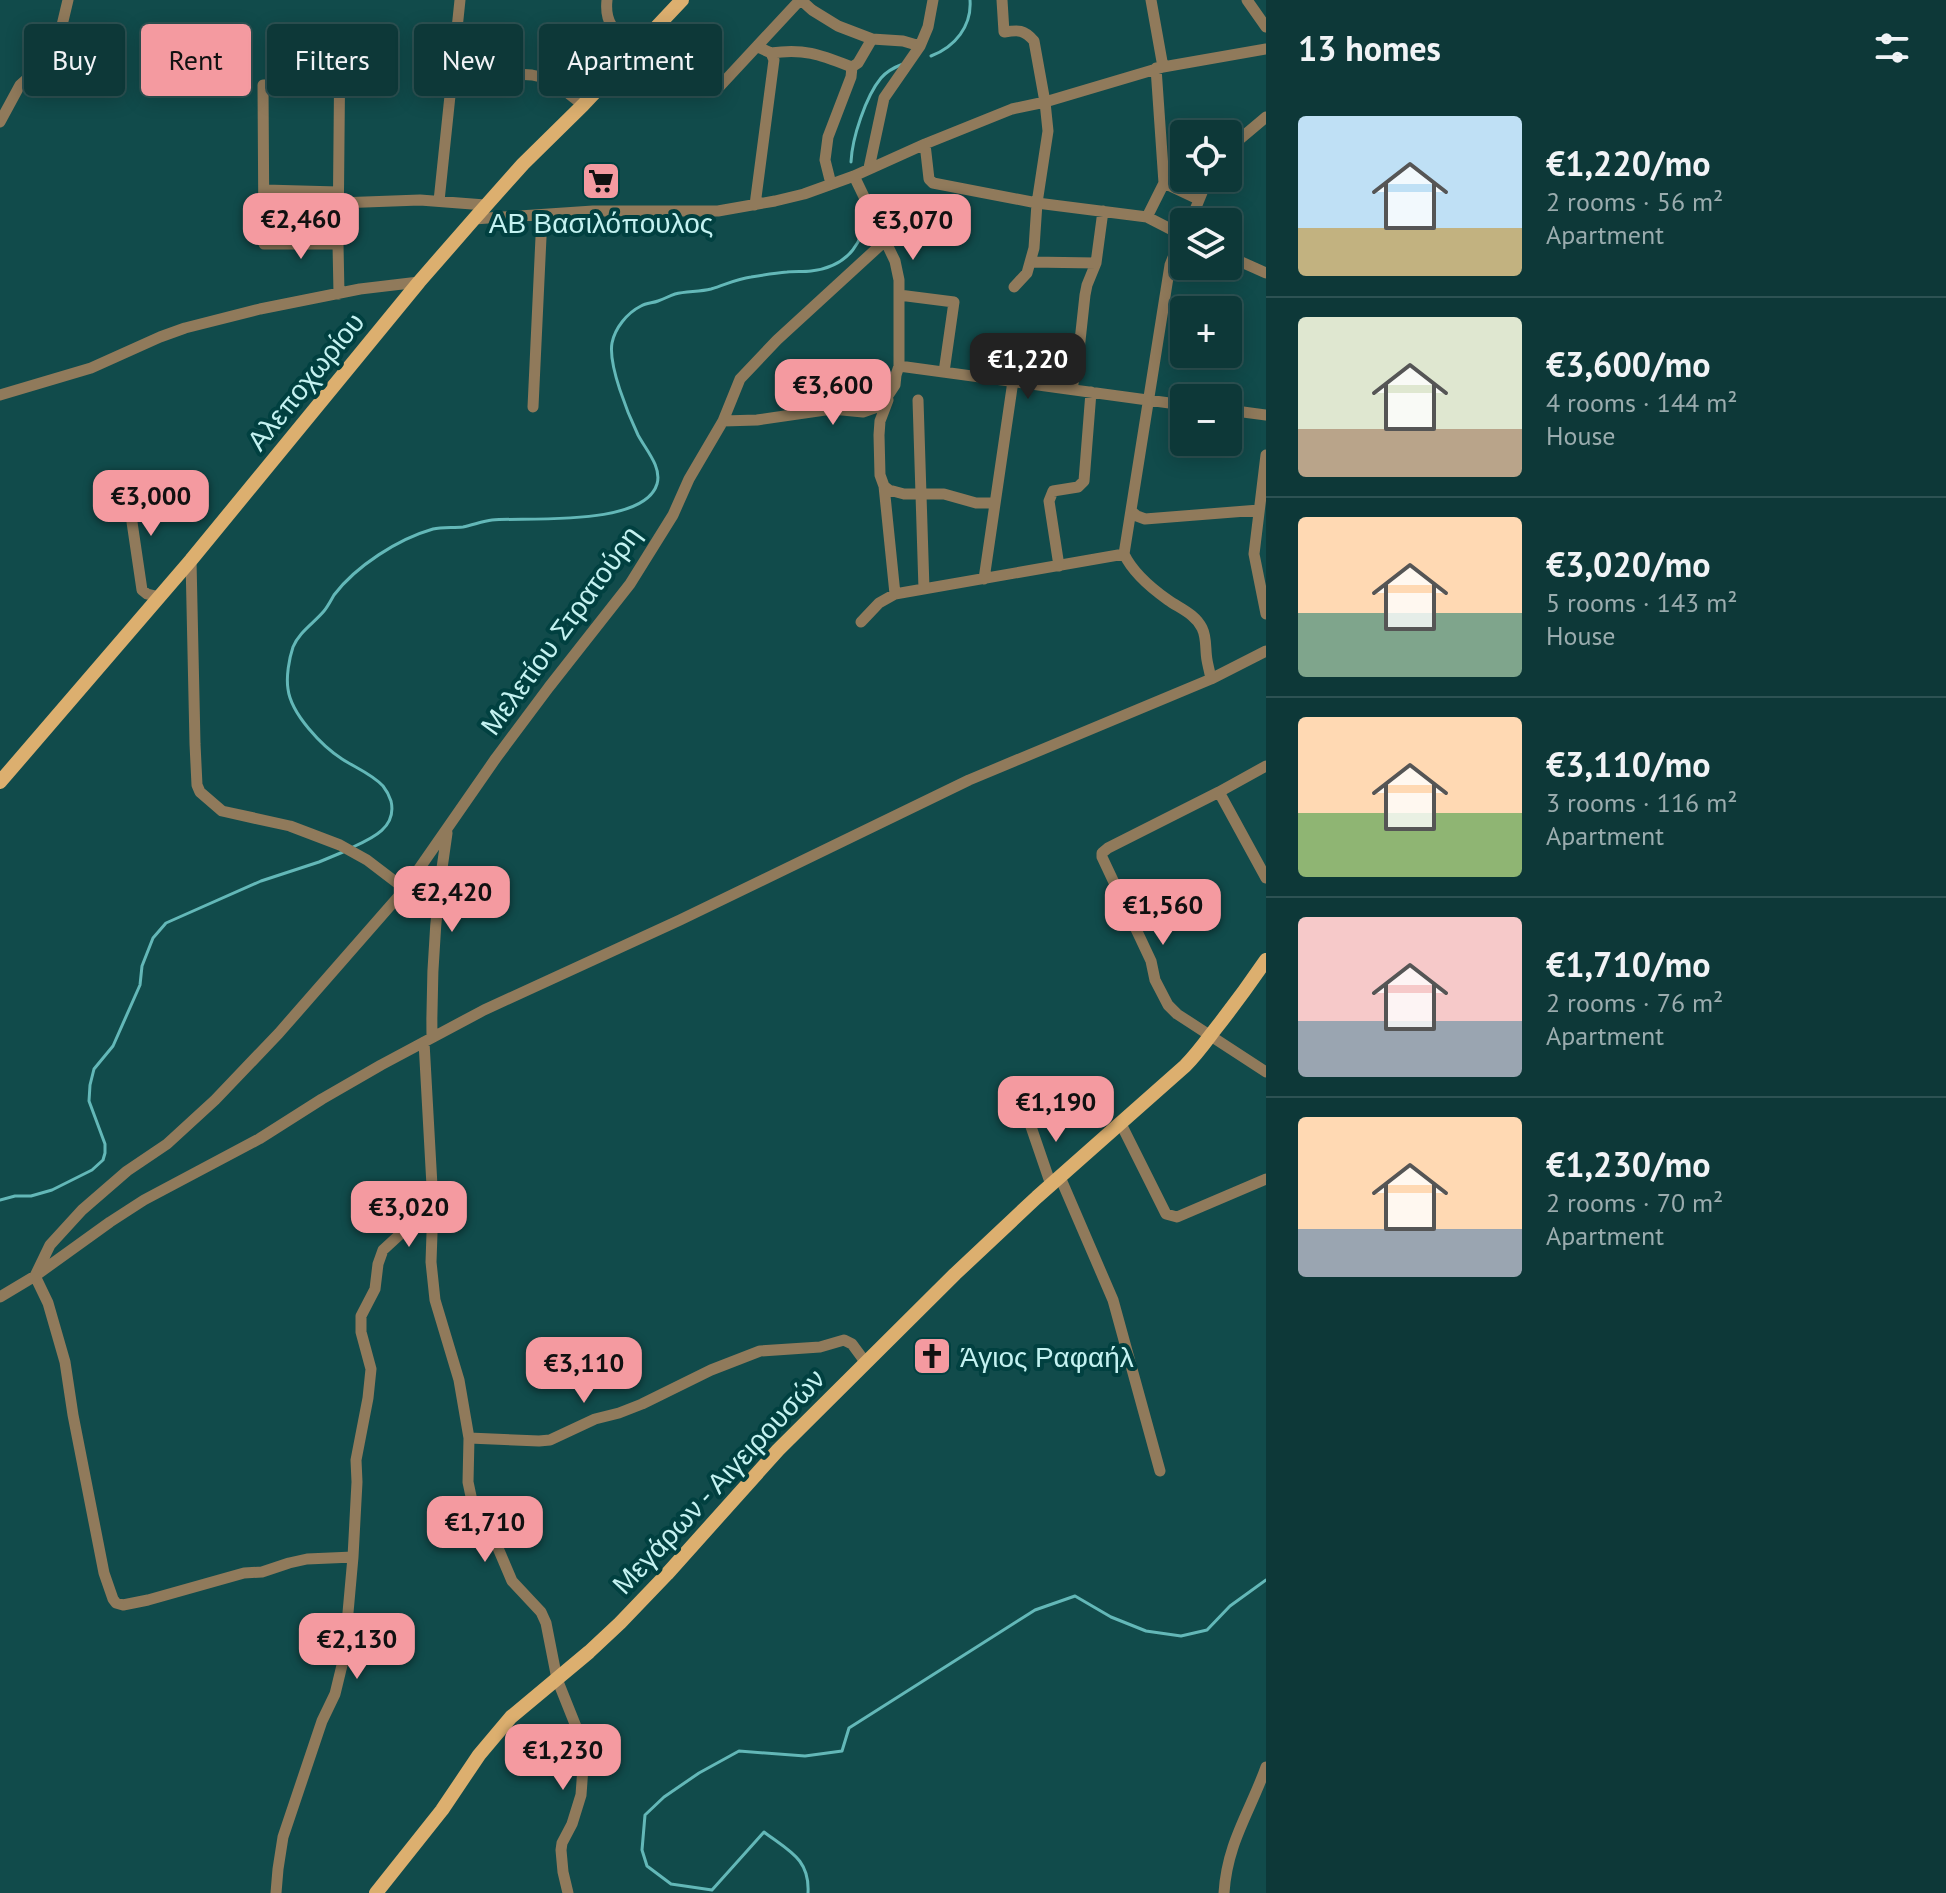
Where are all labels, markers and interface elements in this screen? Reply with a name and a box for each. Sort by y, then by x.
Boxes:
chip: Buy [24,24,125,96]
chip: Rent [141,24,251,96]
chip: Filters [267,24,398,96]
chip: New [414,24,523,96]
chip: Apartment [539,24,722,96]
text: 13 homes [1298,26,1441,70]
icon: filters [1870,26,1914,70]
map controls [1170,120,1242,456]
button: locate [1170,120,1242,192]
text: €1,220/mo [1546,141,1710,185]
icon: home [1362,148,1458,244]
supermarket icon: ΑΒ Βασιλόπουλος [580,160,622,202]
text: 2 rooms · 56 m² [1546,185,1723,218]
pin: €2,460 [236,193,366,261]
pin: €3,070 [848,194,978,262]
text: €2,460 [261,202,341,235]
text: €3,070 [873,203,953,236]
place label: ΑΒ Βασιλόπουλος [489,204,713,241]
button: layers [1170,208,1242,280]
text: Apartment [1546,218,1664,251]
button: + [1170,296,1242,368]
street label: Αλεποχωρίου [238,304,372,458]
pin: €1,220 [963,333,1093,401]
text: €1,220 [988,342,1068,375]
text: €3,600/mo [1546,342,1710,386]
icon: home [1362,349,1458,445]
pin: €3,600 [768,359,898,427]
text: €3,600 [793,368,873,401]
button: − [1170,384,1242,456]
text: 4 rooms · 144 m² [1546,386,1738,419]
text: House [1546,419,1616,452]
pin: €3,000 [86,470,216,538]
text: €3,000 [111,479,191,512]
street label: Μελετίου Στρατούρη [472,518,648,742]
text: €3,020/mo [1546,542,1710,586]
icon: home [1362,549,1458,645]
text: 5 rooms · 143 m² [1546,586,1738,619]
text: House [1546,619,1616,652]
text: €3,110/mo [1546,742,1710,786]
icon: home [1362,749,1458,845]
text: 3 rooms · 116 m² [1546,786,1738,819]
text: Apartment [1546,819,1664,852]
pin: €2,420 [387,866,517,934]
text: €2,420 [412,875,492,908]
pin: €1,560 [1098,879,1228,947]
text: €1,560 [1123,888,1203,921]
text: €1,710/mo [1546,942,1710,986]
icon: home [1362,949,1458,1045]
text: 2 rooms · 76 m² [1546,986,1723,1019]
text: Apartment [1546,1019,1664,1052]
pin: €1,190 [991,1076,1121,1144]
text: €1,190 [1016,1085,1096,1118]
text: €1,230/mo [1546,1142,1710,1186]
icon: home [1362,1149,1458,1245]
pin: €3,020 [344,1181,474,1249]
text: 2 rooms · 70 m² [1546,1186,1723,1219]
text: €3,020 [369,1190,449,1223]
text: Apartment [1546,1219,1664,1252]
church icon: Άγιος Ραφαήλ [911,1335,953,1377]
pin: €3,110 [519,1337,649,1405]
place label: Άγιος Ραφαήλ [960,1338,1134,1375]
text: €3,110 [544,1346,624,1379]
street label: Μεγάρων - Αιγειρουσών [604,1360,832,1602]
pin: €1,710 [420,1496,550,1564]
text: €1,710 [445,1505,525,1538]
pin: €2,130 [292,1613,422,1681]
text: €2,130 [317,1622,397,1655]
pin: €1,230 [498,1724,628,1792]
text: €1,230 [523,1733,603,1766]

